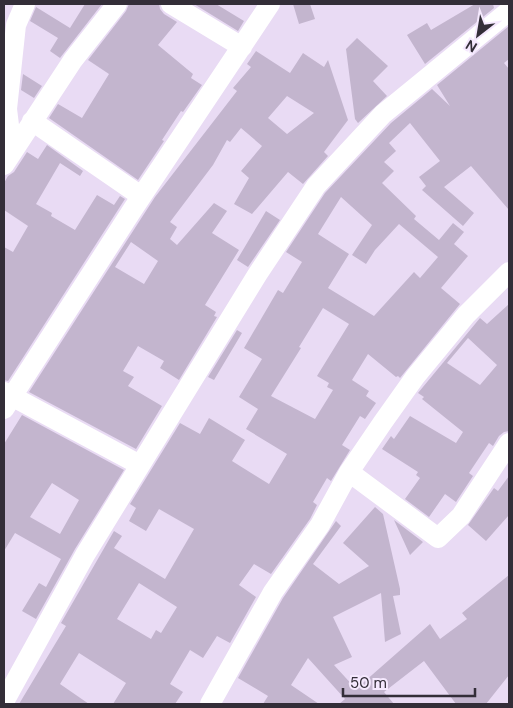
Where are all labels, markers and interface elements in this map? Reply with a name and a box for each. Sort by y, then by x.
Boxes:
north arrow [453,10,503,60]
text: N [462,36,480,56]
scale bar [343,666,476,698]
text: 50 m [350,673,387,693]

